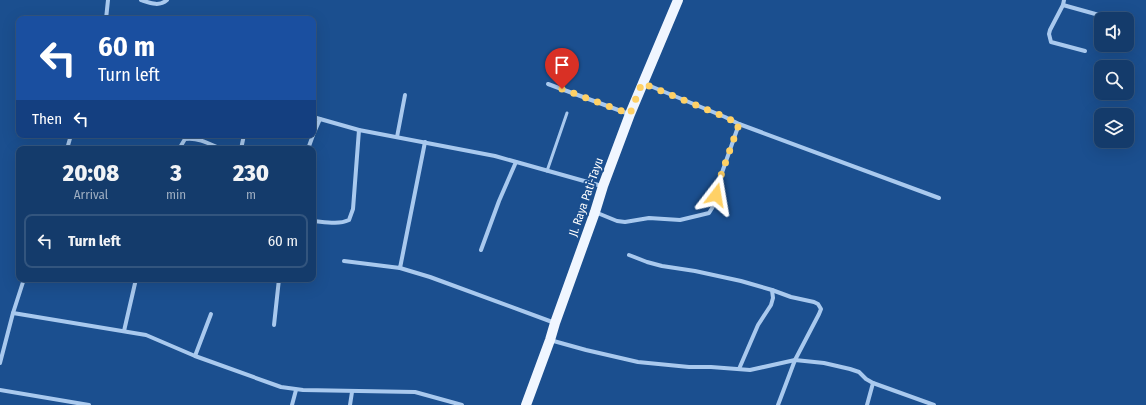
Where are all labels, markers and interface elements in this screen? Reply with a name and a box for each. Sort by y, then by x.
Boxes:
map controls [1094,12,1134,148]
button: sound [1094,12,1134,52]
text: 60 m [98,30,155,63]
icon: left [32,32,84,84]
pin [545,48,579,89]
icon: arrive [551,54,573,76]
button: search [1094,60,1134,100]
text: Turn left [98,64,160,86]
icon: left [70,108,92,130]
button: layers [1094,108,1134,148]
text: Then [32,110,62,128]
street label: Jl. Raya Pati-Tayu [566,156,606,238]
text: 20:08 [63,159,119,187]
text: 3 [170,159,182,187]
text: 230 [233,159,269,187]
position arrow [695,174,737,216]
text: Arrival [74,187,108,202]
text: min [166,187,186,202]
text: m [246,187,256,202]
icon: left [34,230,56,252]
text: Turn left [68,232,121,250]
text: 60 m [268,232,298,250]

